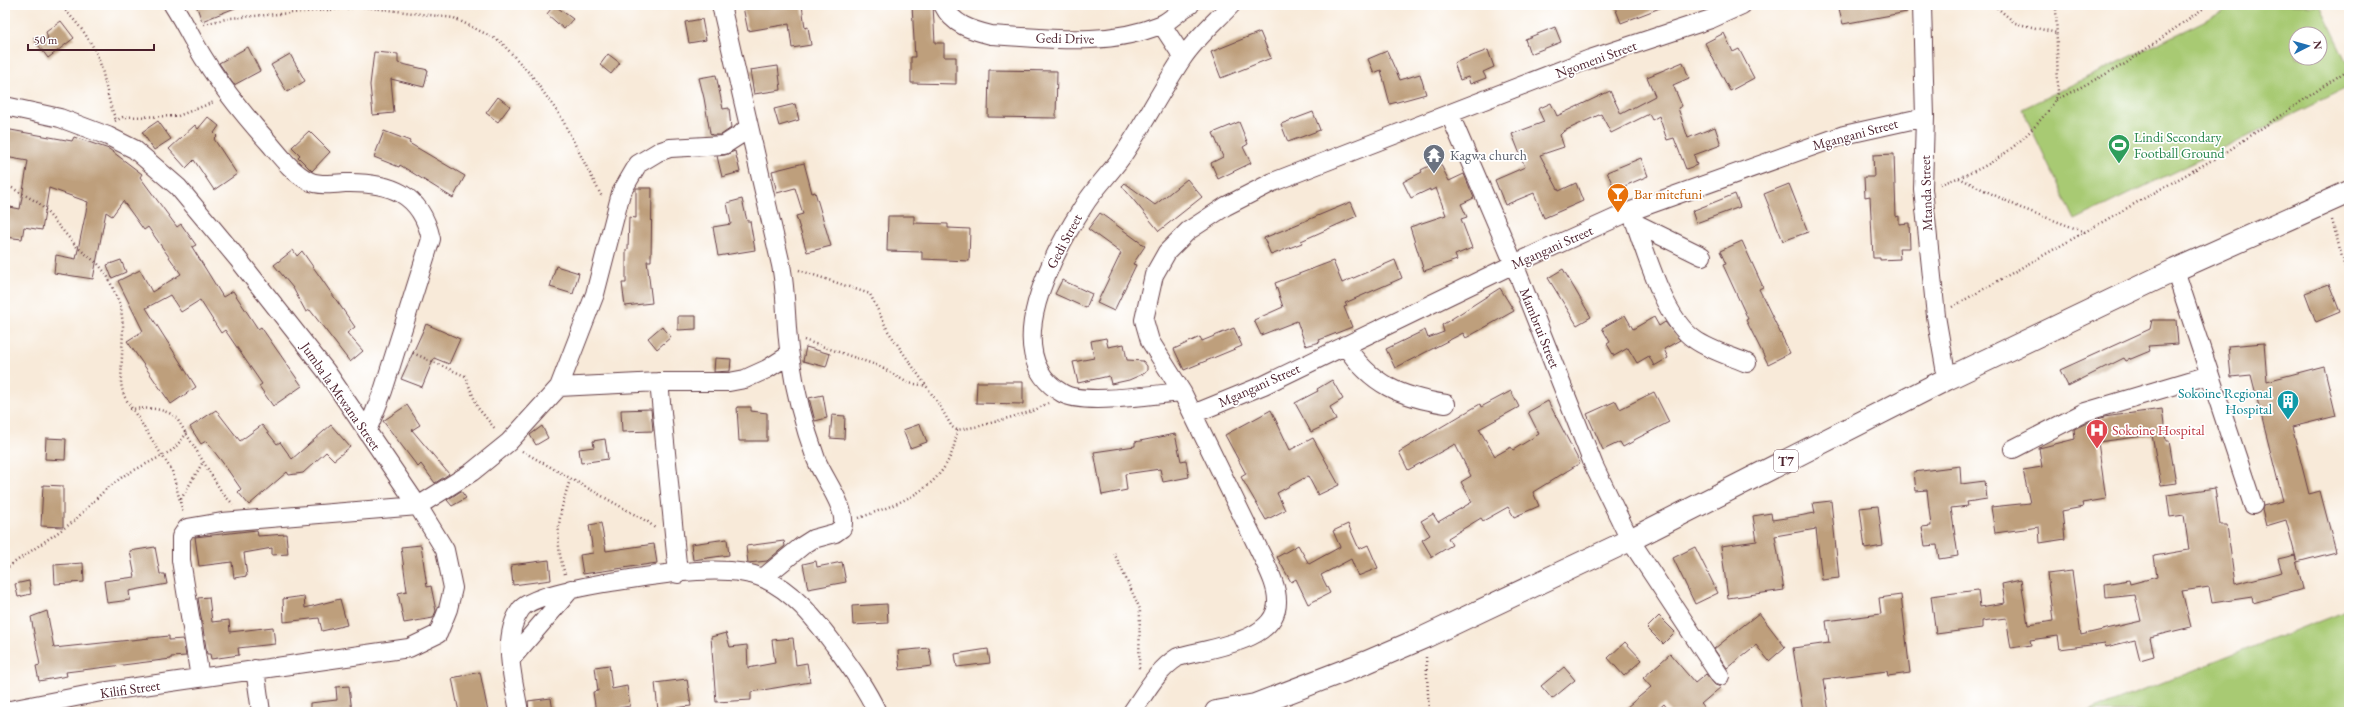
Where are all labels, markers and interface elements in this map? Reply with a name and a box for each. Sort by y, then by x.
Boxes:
scale bar [28,26,154,52]
north arrow [2288,26,2328,66]
street label: Gedi Drive [1035,28,1095,48]
text: 50 m [34,32,58,48]
street label: Ngomeni Street [1553,36,1640,82]
text: N [2311,40,2325,50]
street label: Mgangani Street [1810,114,1900,154]
place label: Lindi Secondary Football Ground [2134,128,2226,162]
sports icon: Lindi Secondary Football Ground [2106,132,2132,165]
temple icon: Kagwa church [1421,142,1447,175]
place label: Kagwa church [1450,146,1527,164]
street label: Mtanda Street [1916,154,1936,231]
bar icon: Bar mitefuni [1605,181,1631,214]
place label: Bar mitefuni [1634,185,1703,203]
street label: Gedi Street [1042,210,1086,272]
street label: Mgangani Street [1508,221,1596,273]
street label: Mambrui Street [1516,285,1565,371]
street label: Jumba la Mtwana Street [296,338,385,454]
street label: Mgangani Street [1215,359,1303,411]
place label: Sokoine Regional Hospital [2178,384,2273,418]
building icon: Sokoine Regional Hospital [2275,388,2301,421]
hospital icon: Sokoine Hospital [2084,417,2110,450]
place label: Sokoine Hospital [2112,421,2205,439]
road number: T7 [1774,450,1798,472]
street label: Kilifi Street [99,676,162,702]

